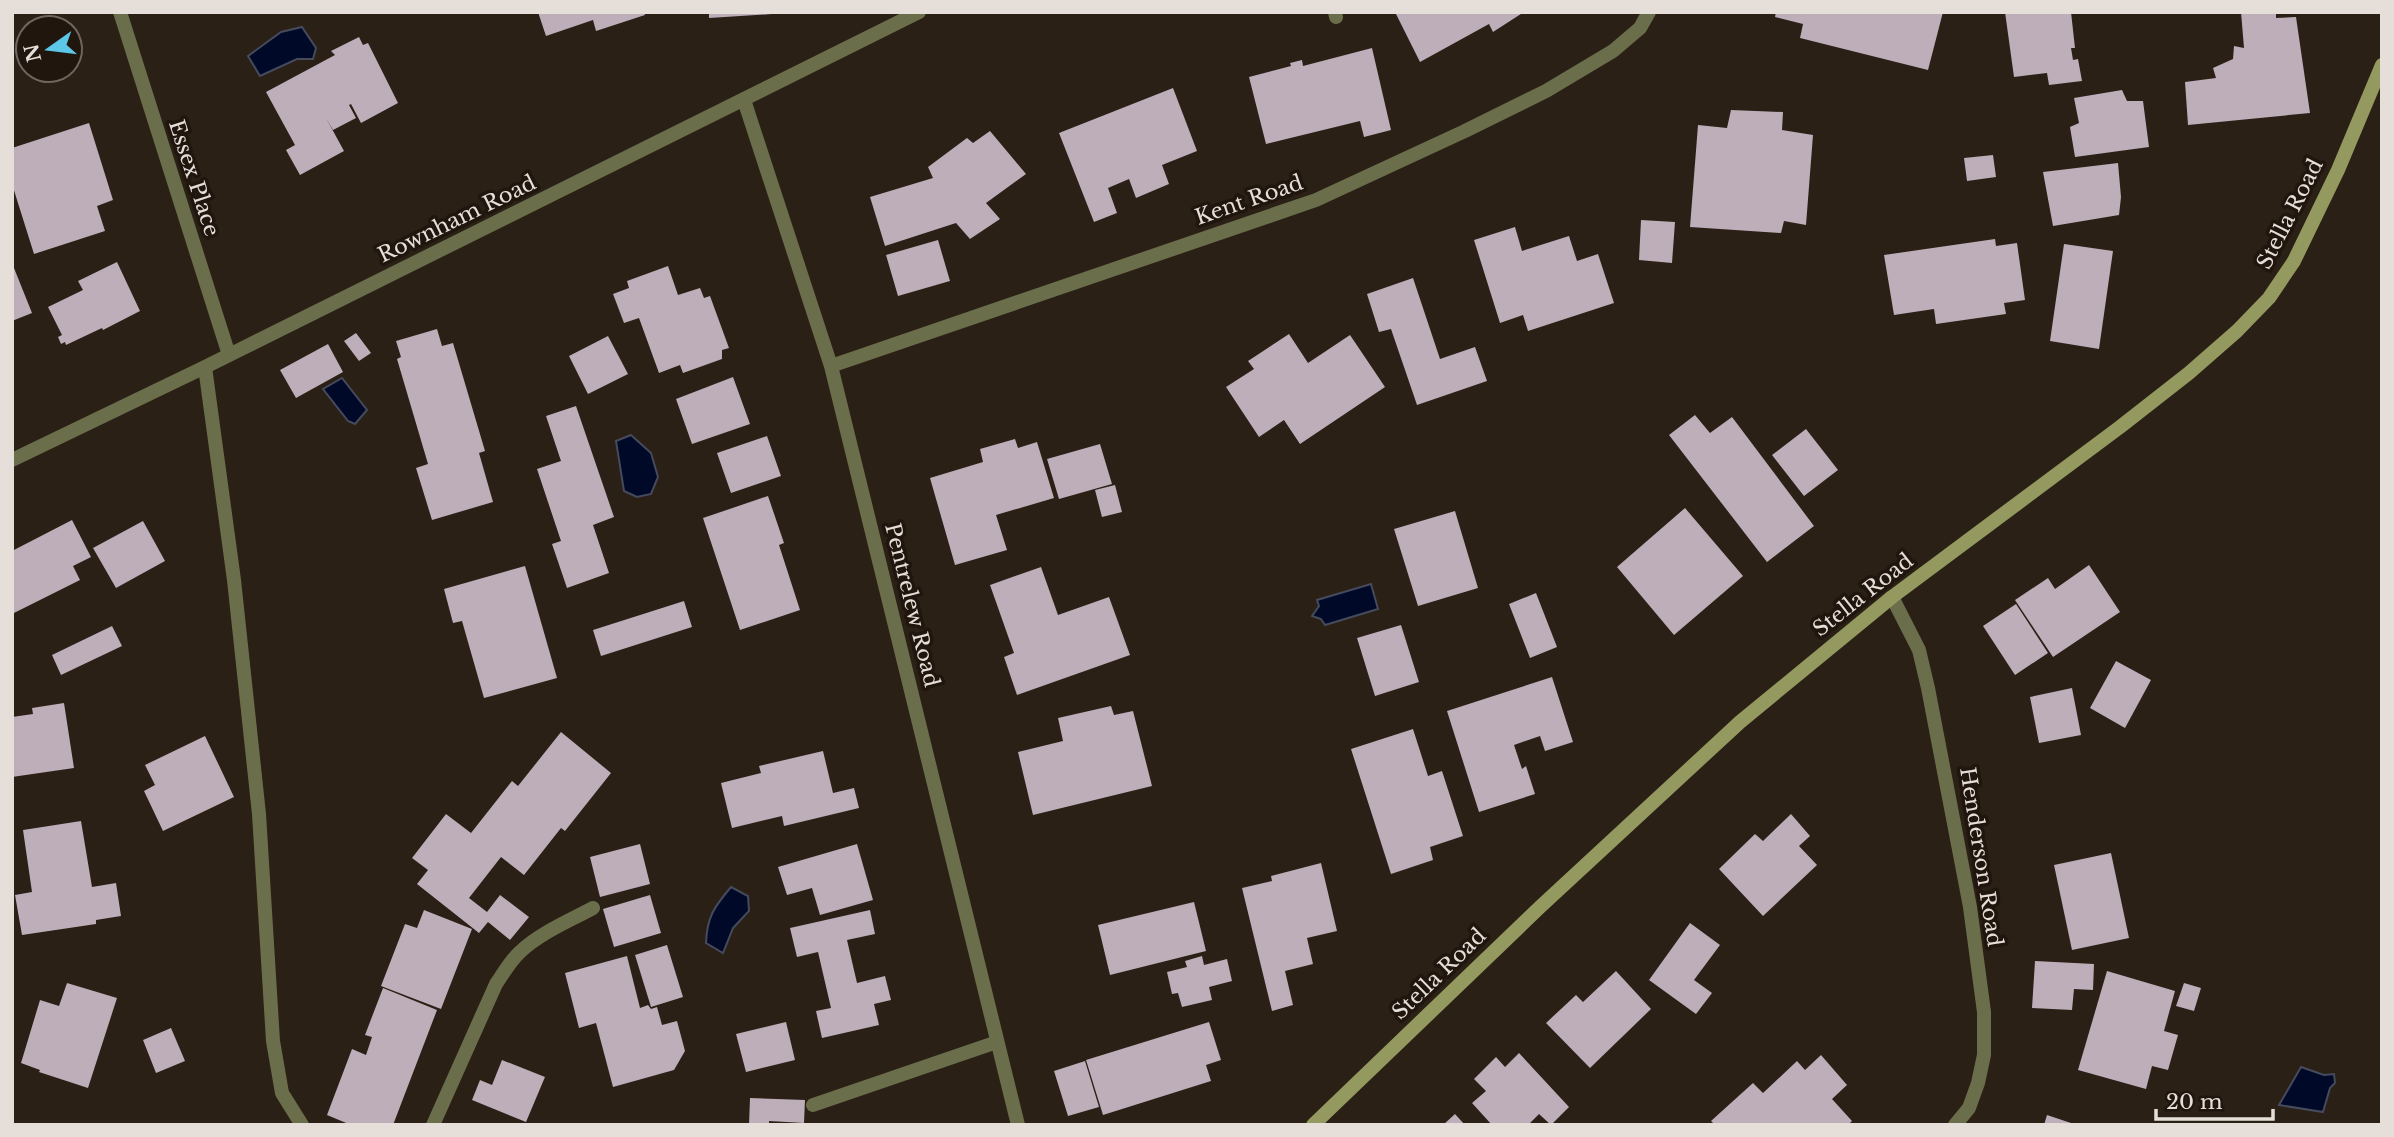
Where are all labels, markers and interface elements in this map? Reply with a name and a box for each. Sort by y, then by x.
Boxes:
north arrow [14,14,84,84]
text: N [20,41,46,64]
street label: Essex Place [163,116,225,240]
street label: Stella Road [2251,154,2329,274]
street label: Rownham Road [374,169,540,269]
street label: Kent Road [1192,169,1306,231]
street label: Pentrelew Road [879,520,945,690]
street label: Stella Road [1808,548,1918,642]
street label: Henderson Road [1954,765,2008,949]
street label: Stella Road [1387,923,1491,1025]
scale bar [2156,1078,2273,1122]
text: 20 m [2166,1089,2223,1115]

